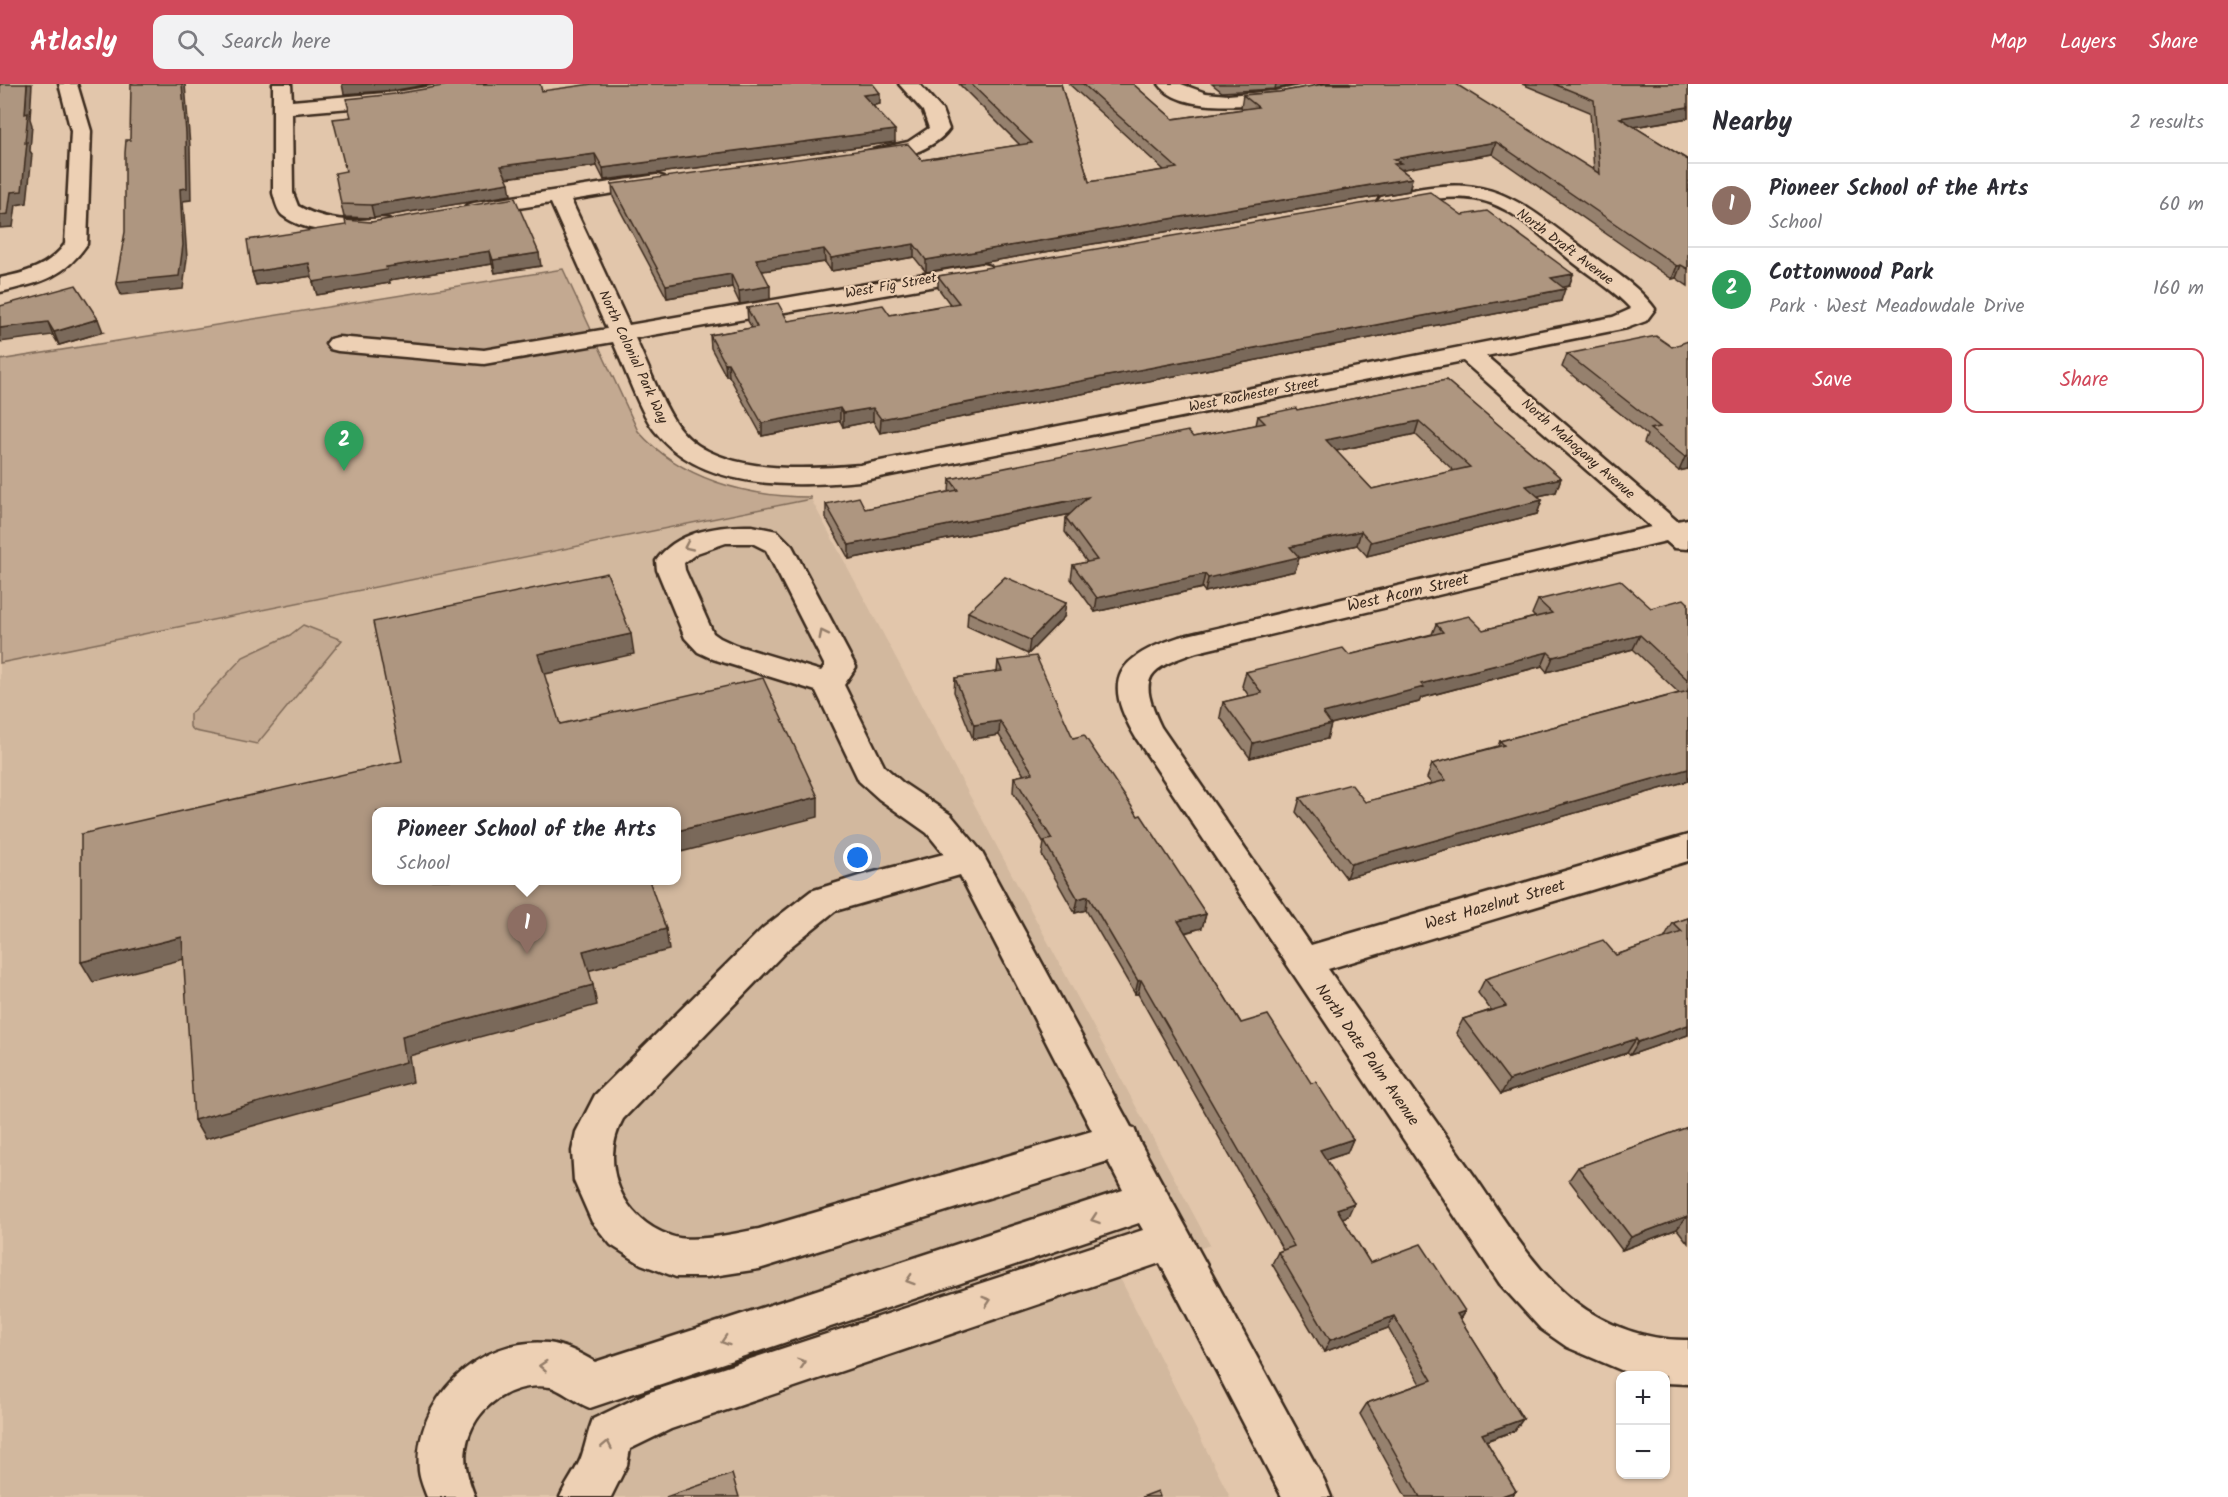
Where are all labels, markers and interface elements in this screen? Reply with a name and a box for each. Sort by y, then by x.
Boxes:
search box [153,15,573,69]
text: Atlasly [30,20,117,65]
text: Search here [222,25,331,60]
icon: search [174,26,207,59]
text: Map [1990,26,2027,59]
text: Layers [2060,26,2116,59]
text: Share [2149,26,2198,59]
text: Nearby [1712,102,1792,144]
text: 2 results [2129,107,2204,139]
text: Pioneer School of the Arts [1769,172,2028,207]
text: 1 [1728,189,1735,221]
text: 60 m [2159,189,2204,221]
street label: North Draft Avenue [1512,203,1619,291]
text: School [1769,207,1822,239]
text: Cottonwood Park [1769,256,1933,291]
street label: West Fig Street [843,267,939,305]
text: 2 [1726,273,1737,305]
text: 160 m [2153,273,2204,305]
street label: North Colonial Park Way [592,287,674,428]
text: Park · West Meadowdale Drive [1769,291,2025,323]
button: Save [1712,348,1952,413]
button: Share [1964,348,2204,413]
street label: West Rochester Street [1187,371,1322,418]
street label: North Mahogany Avenue [1516,393,1640,505]
pin: 2 [324,422,364,471]
one-way arrow [683,539,694,551]
street label: West Acorn Street [1345,567,1472,619]
one-way arrow [819,629,831,640]
popup [372,807,681,885]
text: Pioneer School of the Arts [397,813,656,848]
your location [843,843,872,872]
text: School [397,848,450,880]
street label: West Hazelnut Street [1422,873,1569,937]
pin: 1 [508,904,546,954]
street label: North Date Palm Avenue [1308,979,1426,1131]
one-way arrow [1090,1211,1101,1224]
one-way arrow [905,1273,916,1285]
one-way arrow [981,1296,992,1308]
one-way arrow [720,1334,731,1346]
one-way arrow [796,1358,807,1370]
one-way arrow [538,1359,547,1372]
map controls [1616,1371,1670,1479]
button: + [1616,1371,1670,1425]
button: − [1616,1425,1670,1479]
one-way arrow [601,1440,613,1450]

